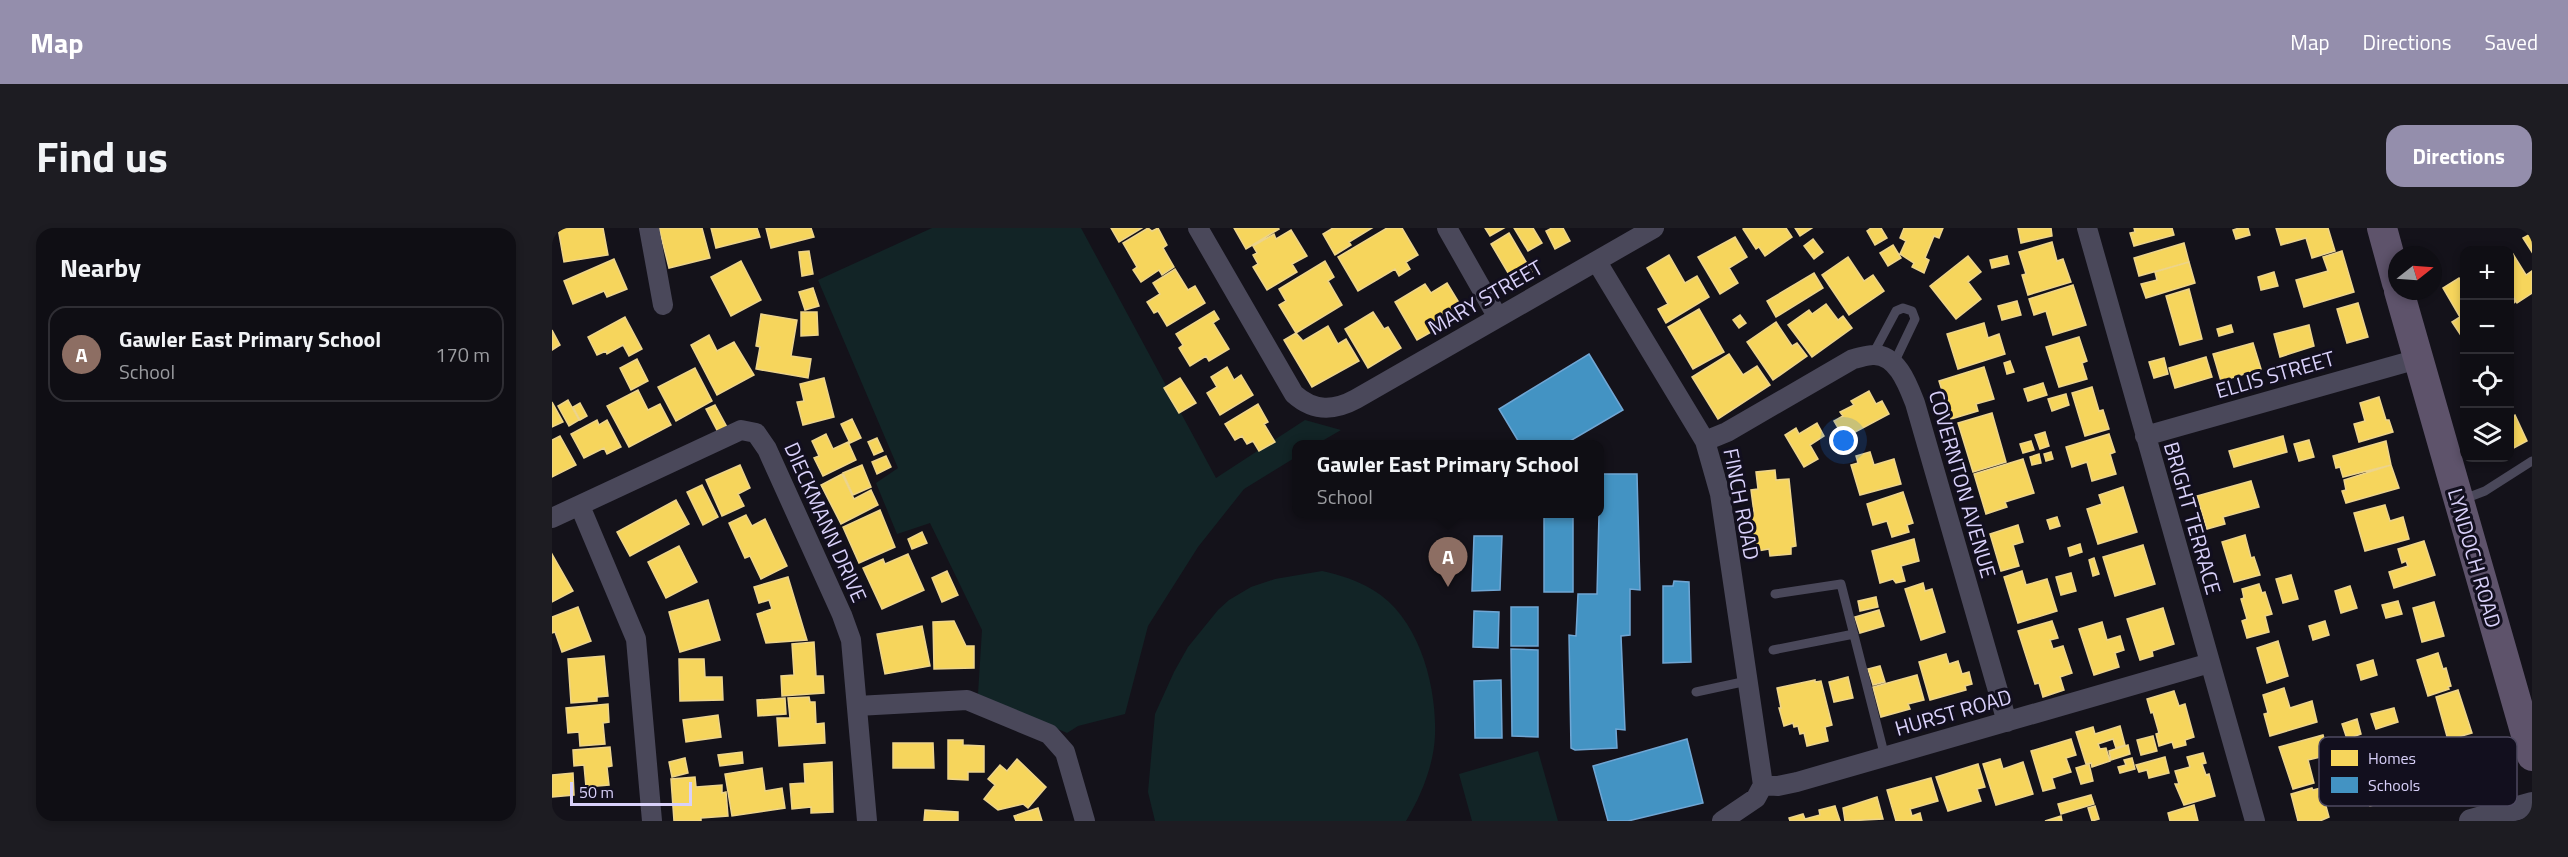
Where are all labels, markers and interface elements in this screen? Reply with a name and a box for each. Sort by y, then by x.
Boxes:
text: Map [30,21,84,64]
text: Map [2290,26,2330,58]
text: Directions [2363,26,2452,58]
text: Saved [2485,26,2538,58]
text: Find us [36,124,168,188]
button: Directions [2386,125,2532,187]
north arrow [2388,246,2442,300]
map controls [2460,246,2514,462]
button: + [2460,246,2514,300]
text: Nearby [60,248,141,287]
street label: MARY STREET [1421,251,1549,343]
button: − [2460,300,2514,354]
text: Gawler East Primary School [119,322,381,356]
text: A [75,339,88,370]
text: 170 m [435,339,490,370]
street label: ELLIS STREET [2212,342,2338,406]
button: locate [2460,354,2514,408]
text: School [119,356,175,387]
street label: COVERNTON AVENUE [1921,386,2005,582]
button: layers [2460,408,2514,462]
your location [1829,426,1858,455]
street label: DIECKMANN DRIVE [776,437,876,607]
street label: BRIGHT TERRACE [2156,438,2230,598]
popup [1292,440,1604,518]
street label: FINCH ROAD [1715,445,1769,563]
text: Gawler East Primary School [1317,447,1579,481]
text: School [1317,481,1373,512]
street label: LYNDOCH ROAD [2440,484,2510,632]
pin: A [1428,538,1468,587]
street label: HURST ROAD [1891,680,2015,744]
legend [2319,737,2517,806]
text: Homes [2368,746,2416,770]
text: Schools [2368,773,2420,797]
scale bar [570,779,692,806]
text: 50 m [579,780,614,804]

